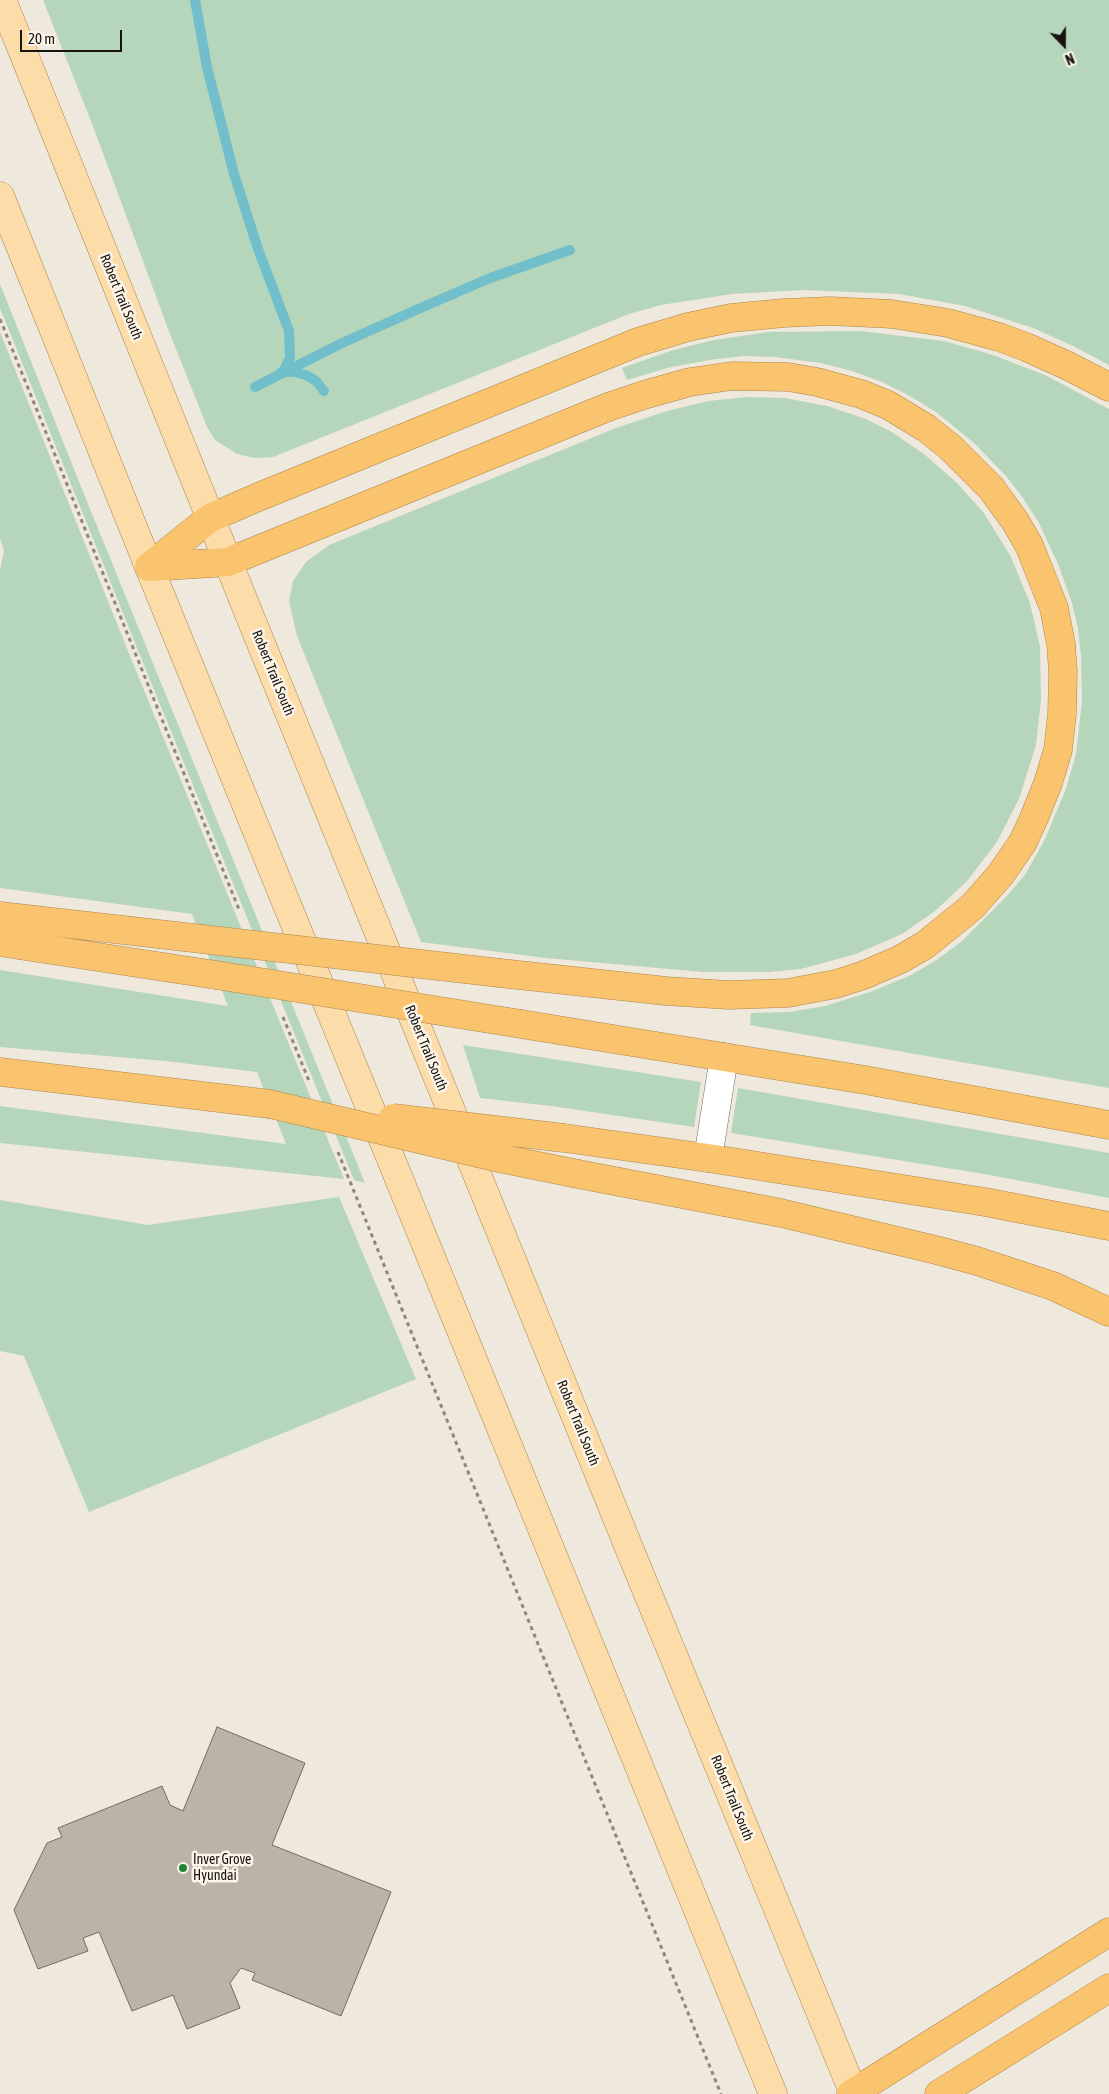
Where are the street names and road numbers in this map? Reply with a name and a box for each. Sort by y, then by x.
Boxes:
street label: Robert Trail South [96,252,146,342]
street label: Robert Trail South [248,628,298,718]
street label: Robert Trail South [401,1003,451,1093]
street label: Robert Trail South [553,1378,603,1468]
street label: Robert Trail South [707,1753,757,1843]

